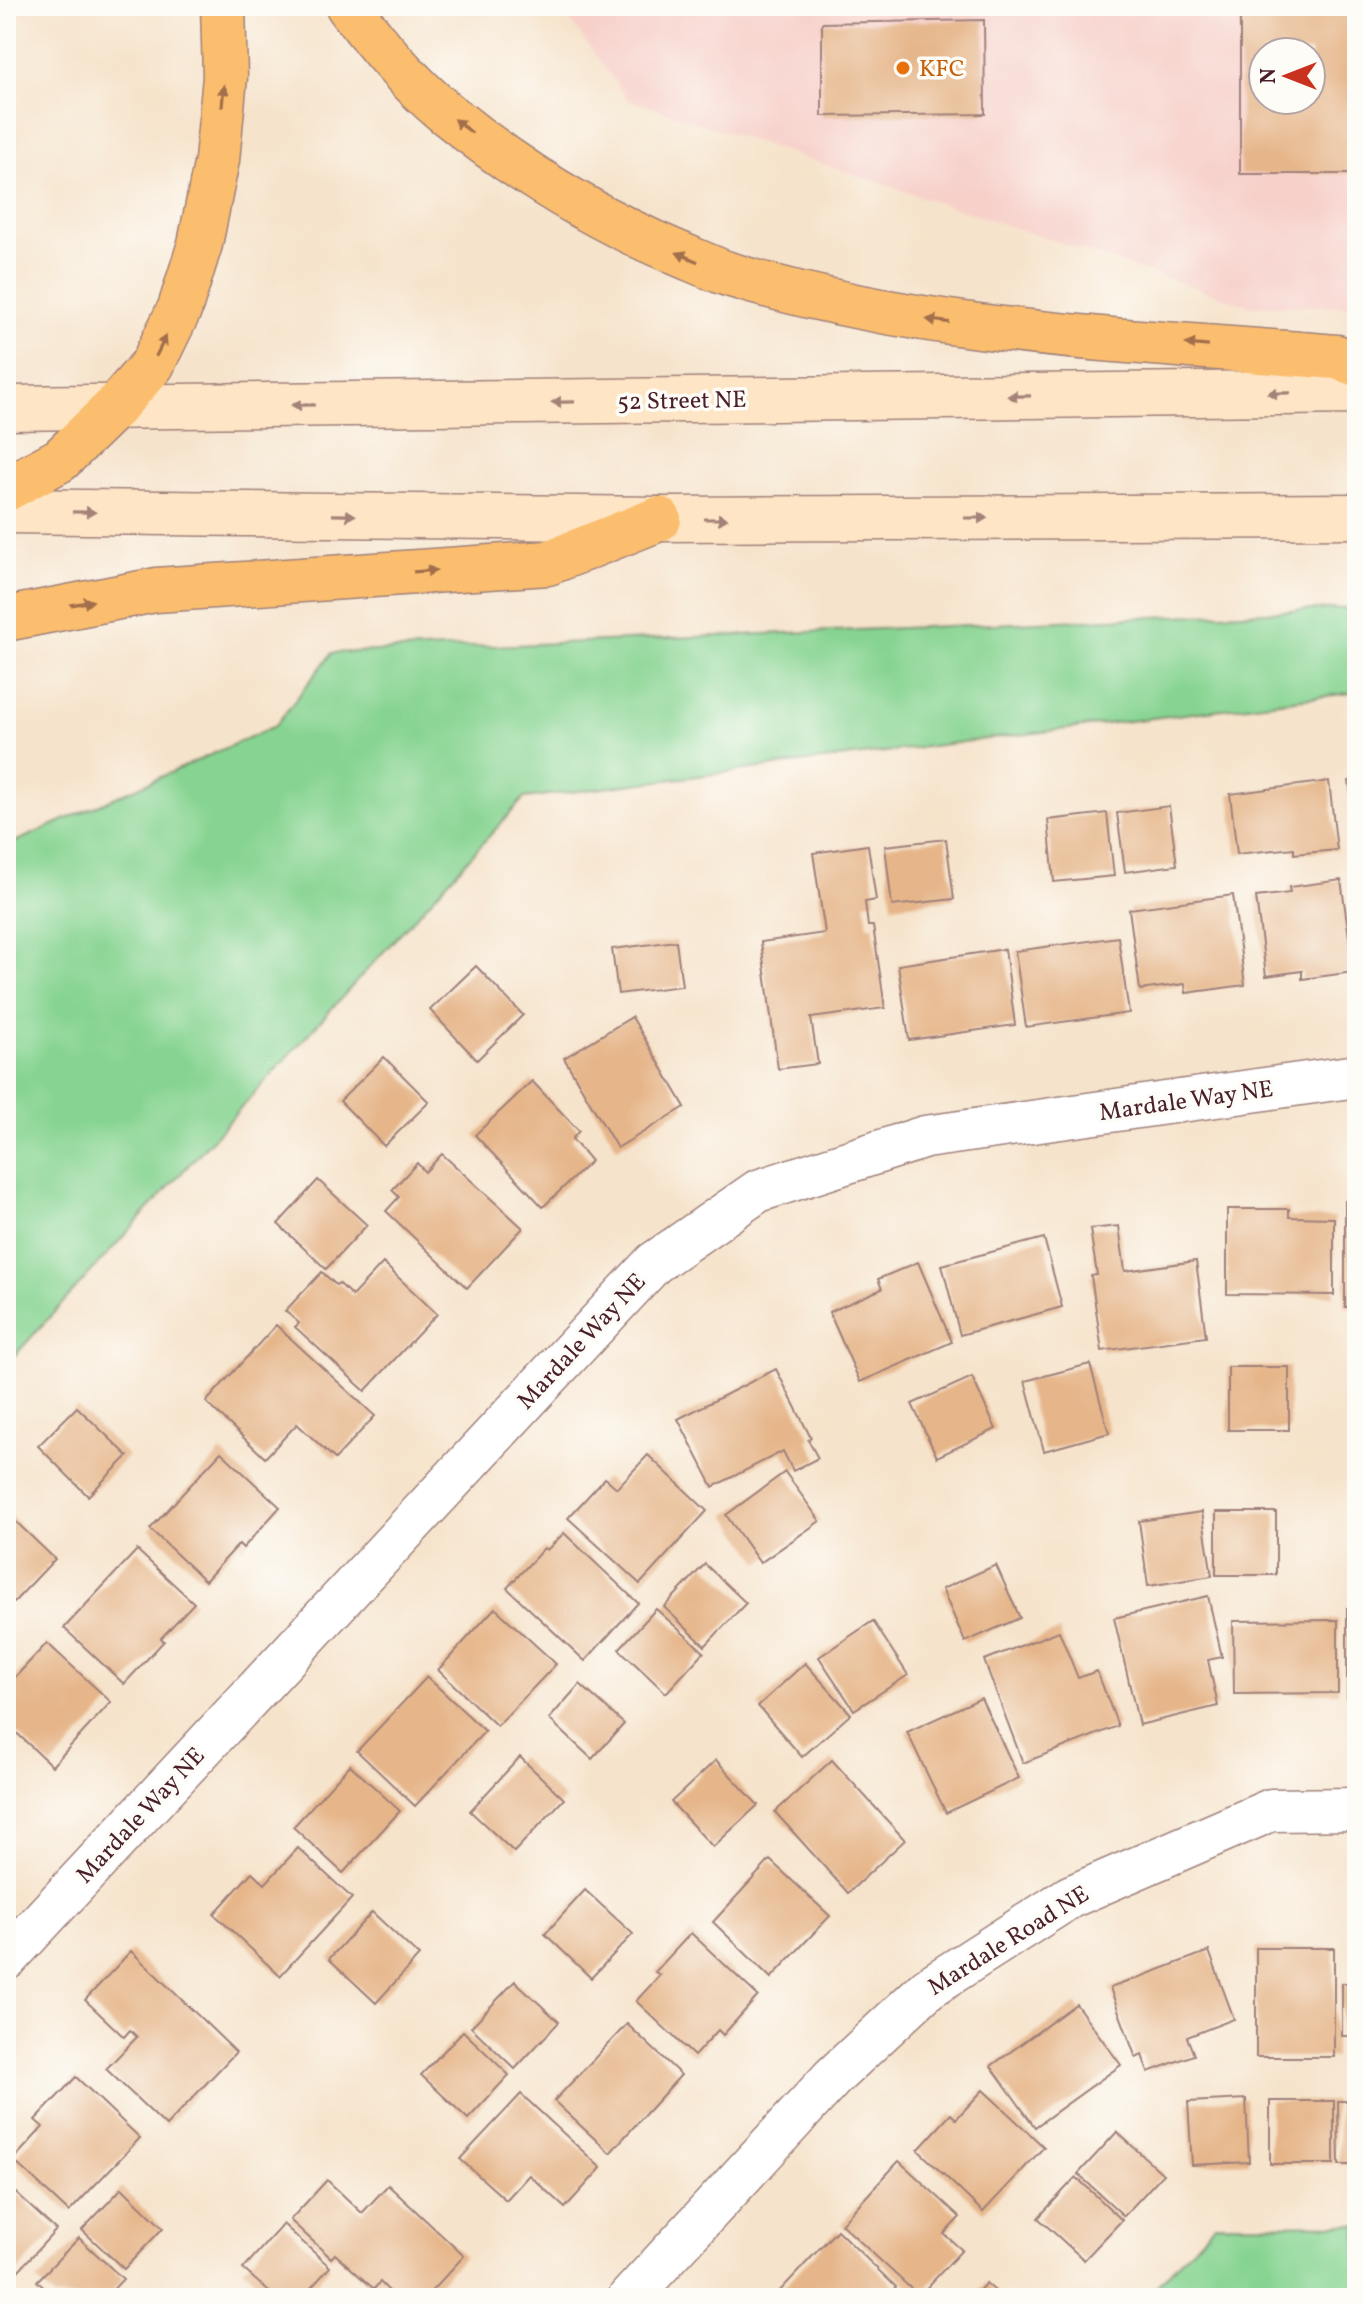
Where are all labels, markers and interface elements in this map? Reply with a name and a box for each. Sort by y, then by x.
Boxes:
north arrow [1247,36,1327,116]
place label: KFC [919,53,964,87]
marker: KFC [894,59,912,77]
text: N [1254,68,1285,84]
one-way arrow [217,83,230,108]
one-way arrow [453,118,474,134]
one-way arrow [675,250,699,263]
one-way arrow [925,314,950,327]
one-way arrow [154,335,168,358]
one-way arrow [1184,338,1209,351]
street label: 52 Street NE [617,384,747,420]
one-way arrow [1266,387,1291,399]
one-way arrow [1006,390,1031,402]
one-way arrow [550,396,575,408]
one-way arrow [290,399,315,411]
one-way arrow [72,506,97,518]
one-way arrow [332,509,357,522]
one-way arrow [964,512,989,524]
one-way arrow [704,513,729,525]
one-way arrow [413,564,438,577]
one-way arrow [70,596,95,608]
street label: Mardale Way NE [1097,1073,1275,1131]
street label: Mardale Way NE [510,1267,655,1418]
street label: Mardale Way NE [69,1741,214,1892]
street label: Mardale Road NE [922,1878,1096,2005]

